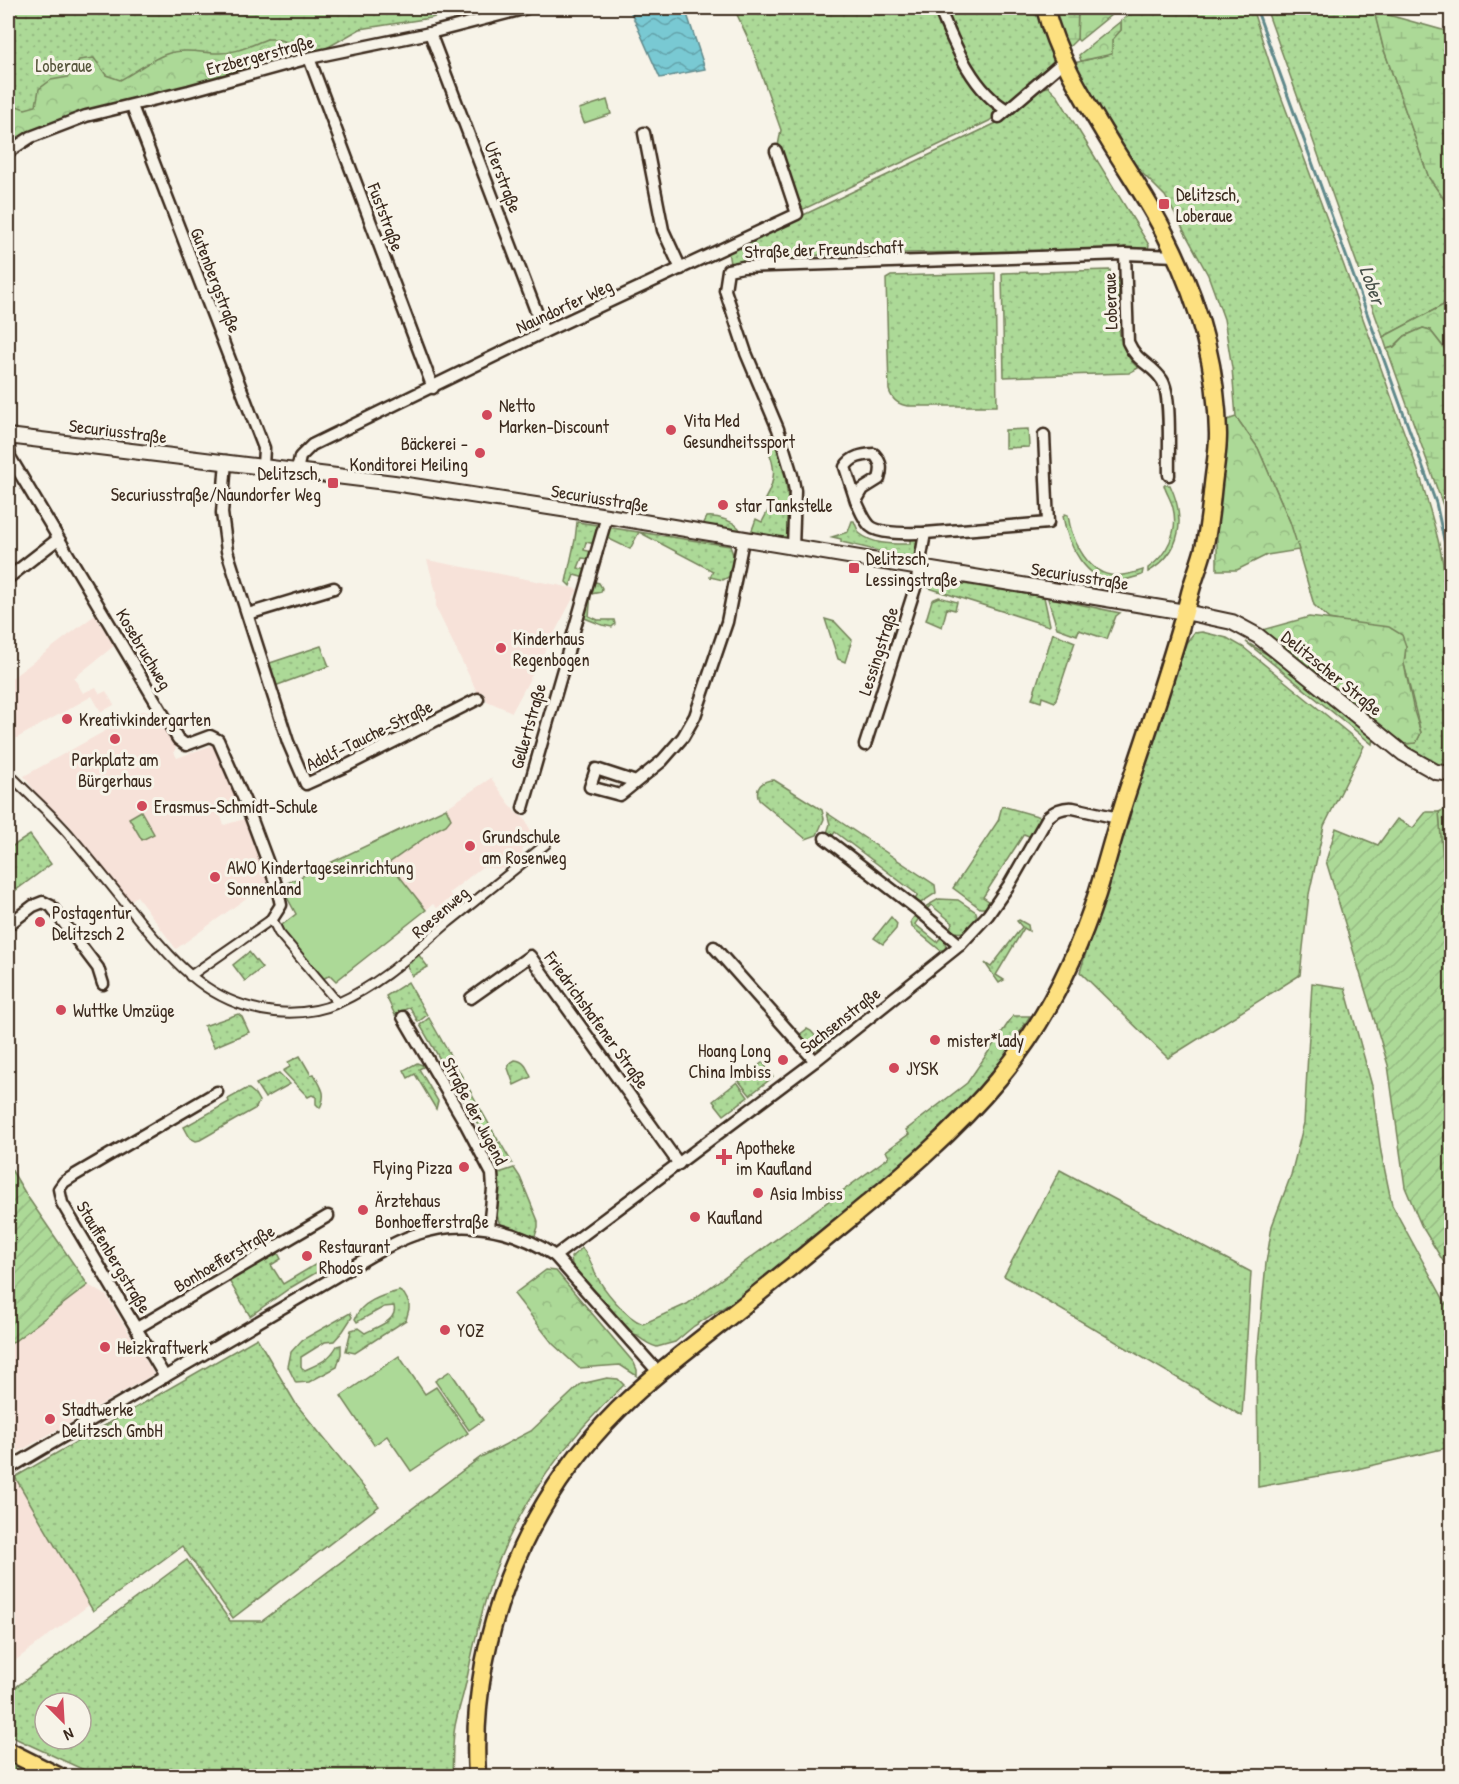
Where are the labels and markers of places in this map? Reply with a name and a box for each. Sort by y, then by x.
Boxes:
place label: Delitzsch, Loberaue [1176,182,1240,228]
marker: Delitzsch, Loberaue [1157,197,1171,211]
place label: Netto Marken-Discount [499,393,610,439]
marker: Netto Marken-Discount [480,408,494,422]
place label: Vita Med Gesundheitssport [683,408,796,454]
marker: Vita Med Gesundheitssport [664,423,678,437]
place label: Bäckerei - Konditorei Meiling [350,431,468,477]
marker: Bäckerei - Konditorei Meiling [473,446,487,460]
place label: Delitzsch, Securiusstraße/Naundorfer Weg [111,461,321,507]
marker: Delitzsch, Securiusstraße/Naundorfer Weg [326,476,340,490]
place label: star Tankstelle [735,493,833,518]
marker: star Tankstelle [716,498,730,512]
place label: Delitzsch, Lessingstraße [866,546,958,592]
marker: Delitzsch, Lessingstraße [847,561,861,575]
place label: Kinderhaus Regenbogen [513,626,590,672]
marker: Kinderhaus Regenbogen [494,641,508,655]
place label: Kreativkindergarten [79,707,211,732]
marker: Kreativkindergarten [60,712,74,726]
marker: Parkplatz am Bürgerhaus [108,732,122,746]
place label: Parkplatz am Bürgerhaus [72,747,159,793]
place label: Erasmus-Schmidt-Schule [154,794,318,819]
marker: Erasmus-Schmidt-Schule [135,799,149,813]
place label: Grundschule am Rosenweg [482,824,567,870]
marker: Grundschule am Rosenweg [463,839,477,853]
place label: AWO Kindertageseinrichtung Sonnenland [227,855,413,901]
marker: AWO Kindertageseinrichtung Sonnenland [208,870,222,884]
place label: Postagentur Delitzsch 2 [52,900,132,946]
marker: Postagentur Delitzsch 2 [33,915,47,929]
place label: Wuttke Umzüge [73,998,175,1023]
marker: Wuttke Umzüge [54,1003,68,1017]
place label: mister*lady [947,1028,1025,1053]
marker: mister*lady [928,1033,942,1047]
place label: Hoang Long China Imbiss [688,1038,771,1084]
marker: Hoang Long China Imbiss [776,1053,790,1067]
place label: JYSK [906,1056,939,1081]
marker: JYSK [887,1061,901,1075]
place label: Apotheke im Kaufland [736,1135,812,1181]
marker: Apotheke im Kaufland [717,1150,731,1164]
place label: Flying Pizza [372,1155,452,1180]
marker: Flying Pizza [457,1160,471,1174]
place label: Asia Imbiss [770,1181,843,1206]
marker: Asia Imbiss [751,1186,765,1200]
place label: Ärztehaus Bonhoefferstraße [375,1188,489,1234]
marker: Ärztehaus Bonhoefferstraße [356,1203,370,1217]
place label: Kaufland [707,1205,762,1230]
marker: Kaufland [688,1210,702,1224]
place label: Restaurant Rhodos [319,1234,391,1280]
marker: Restaurant Rhodos [300,1249,314,1263]
place label: YOZ [457,1318,484,1343]
marker: YOZ [438,1323,452,1337]
place label: Heizkraftwerk [117,1335,209,1360]
marker: Heizkraftwerk [98,1340,112,1354]
place label: Stadtwerke Delitzsch GmbH [62,1397,163,1443]
marker: Stadtwerke Delitzsch GmbH [43,1412,57,1426]

